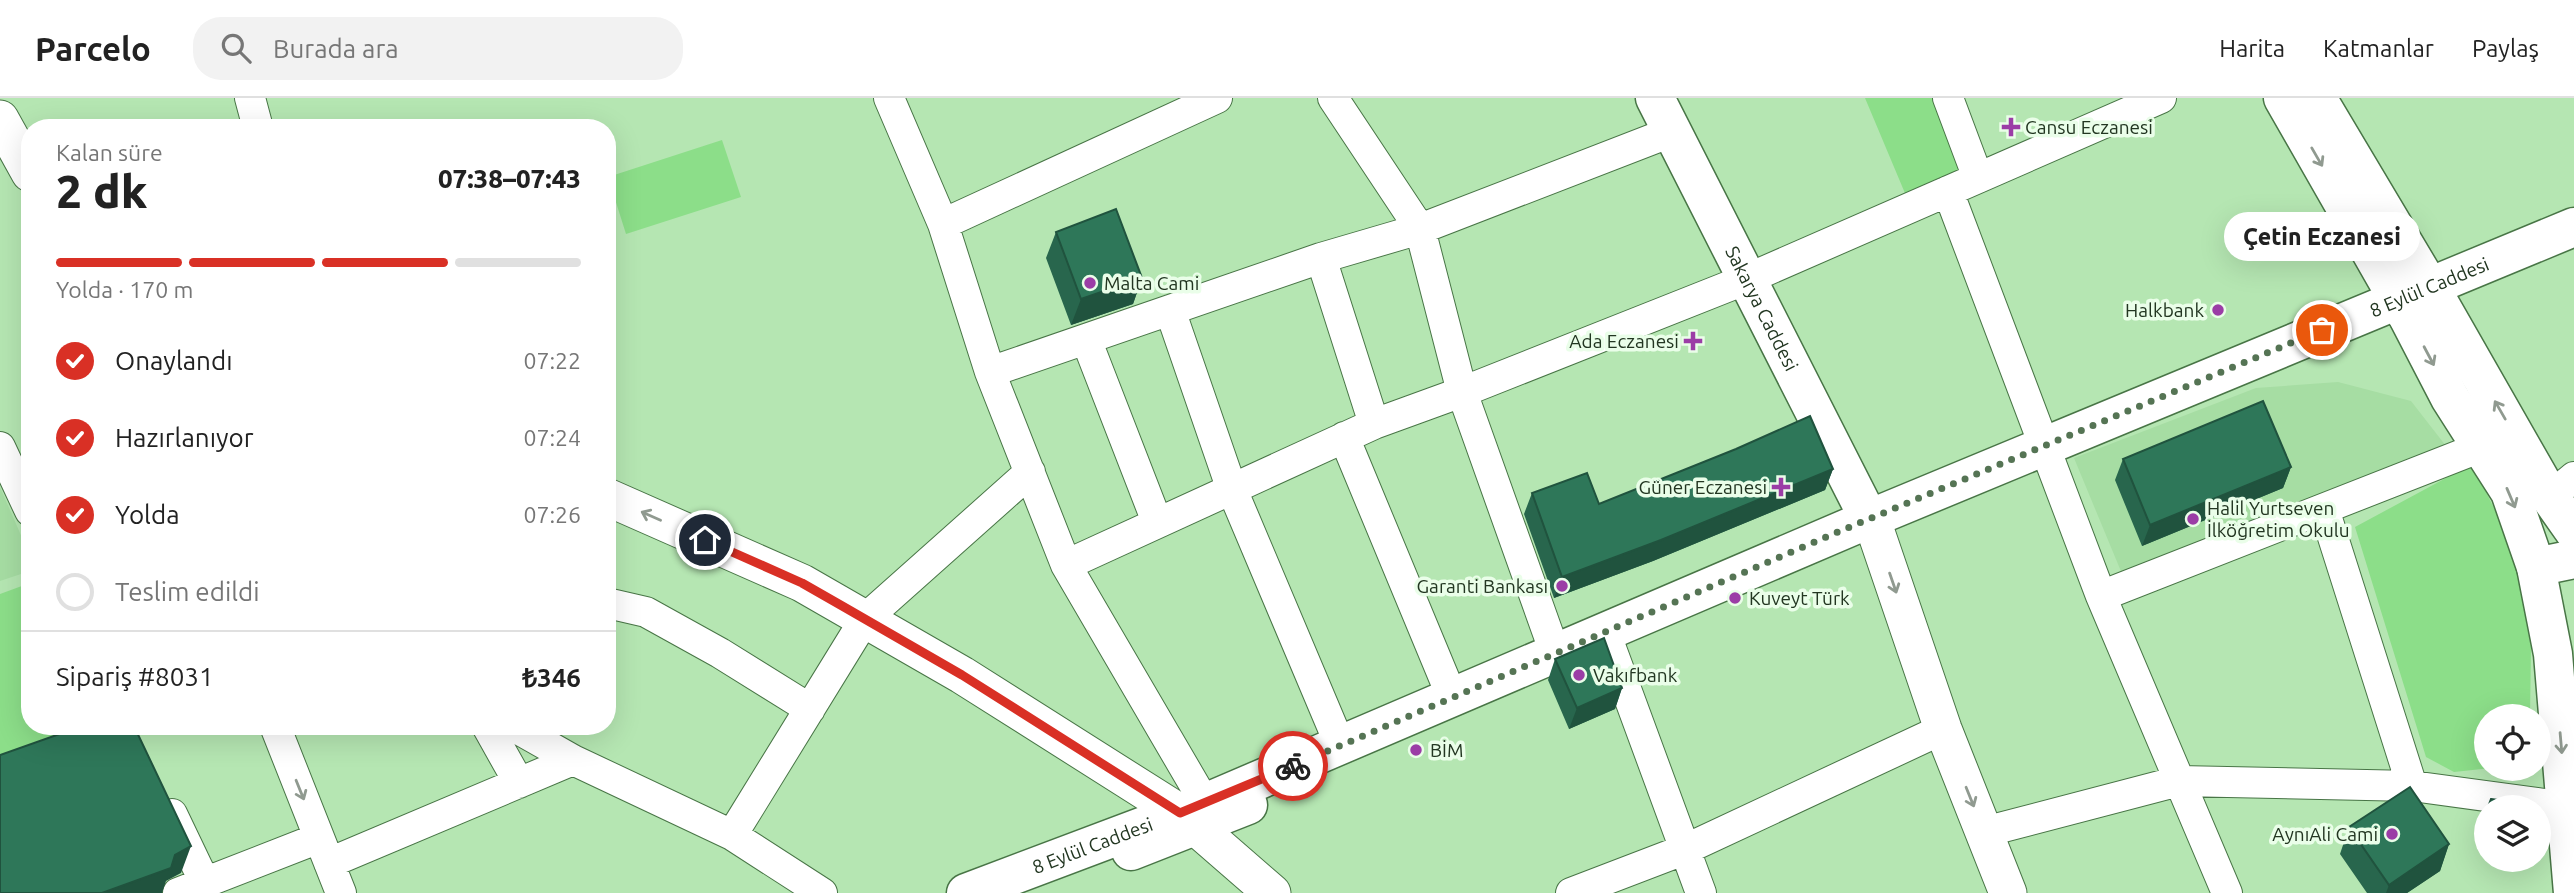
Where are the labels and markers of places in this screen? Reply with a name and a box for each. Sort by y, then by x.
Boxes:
place label: Cansu Eczanesi [2025,116,2153,138]
marker: Cansu Eczanesi [2003,119,2019,135]
callout: Çetin Eczanesi [2224,211,2420,260]
place label: Malta Cami [1104,272,1199,294]
marker: Malta Cami [1082,275,1098,291]
place label: Halkbank [2125,299,2204,321]
pin [2292,300,2352,360]
marker: Halkbank [2210,302,2226,318]
place label: Ada Eczanesi [1569,330,1679,352]
marker: Ada Eczanesi [1685,333,1701,349]
place label: Güner Eczanesi [1639,476,1767,498]
marker: Güner Eczanesi [1773,479,1789,495]
place label: Halil Yurtseven İlköğretim Okulu [2207,497,2350,541]
pin [675,510,735,570]
marker: Halil Yurtseven İlköğretim Okulu [2185,511,2201,527]
place label: Garanti Bankası [1417,575,1548,597]
marker: Garanti Bankası [1554,578,1570,594]
place label: Kuveyt Türk [1749,587,1850,609]
marker: Kuveyt Türk [1727,590,1743,606]
place label: Vakıfbank [1593,664,1678,686]
marker: Vakıfbank [1571,667,1587,683]
place label: BİM [1430,739,1463,761]
marker: BİM [1408,742,1424,758]
place label: AynıAli Cami [2272,823,2378,845]
marker: AynıAli Cami [2384,826,2400,842]

